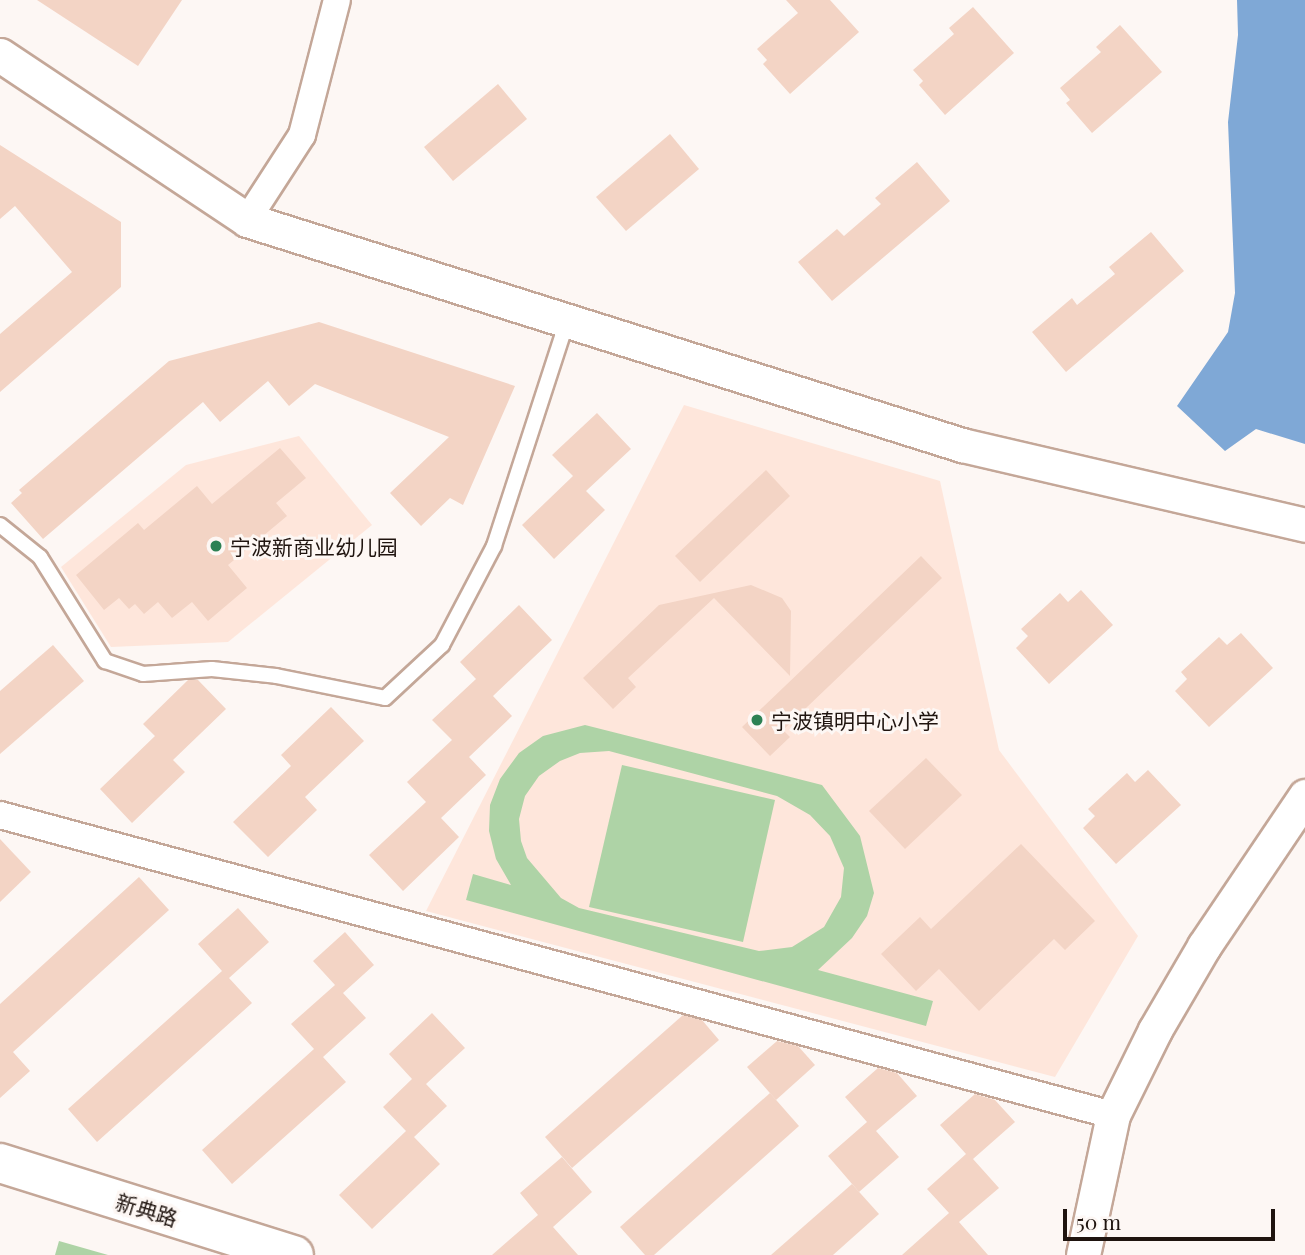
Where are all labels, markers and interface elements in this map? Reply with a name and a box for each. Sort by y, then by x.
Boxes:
place label: 宁波新商业幼儿园 [230,533,398,559]
marker: 宁波新商业幼儿园 [208,538,224,554]
place label: 宁波镇明中心小学 [771,707,939,733]
marker: 宁波镇明中心小学 [749,712,765,728]
street label: 新典路 [113,1188,181,1230]
scale bar [1067,1196,1279,1240]
text: 50 m [1076,1207,1121,1235]

